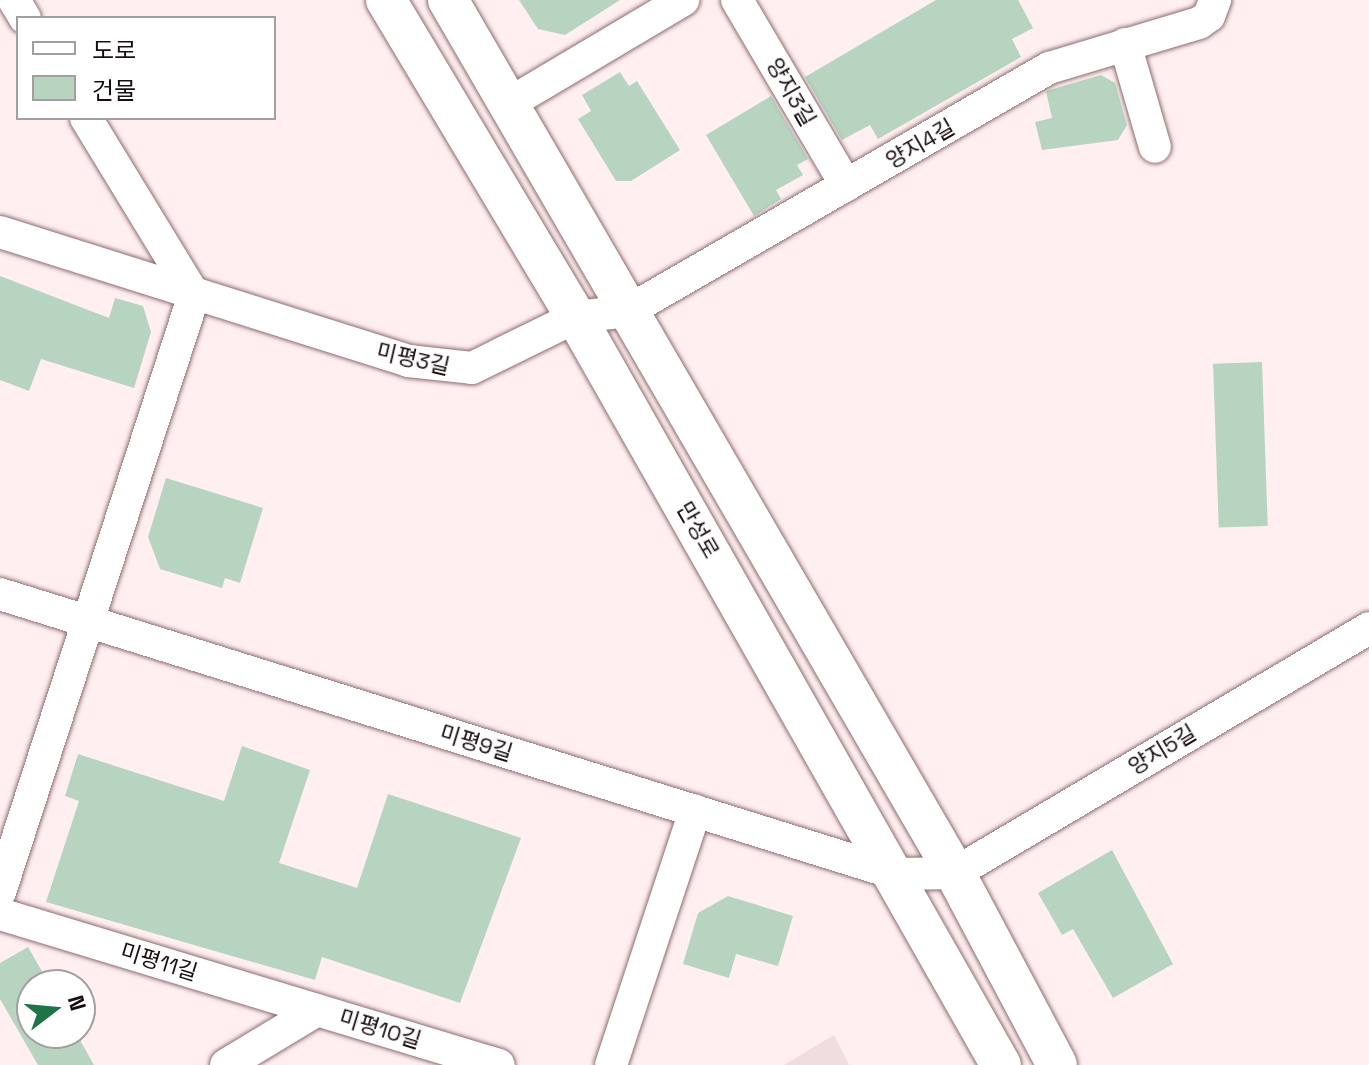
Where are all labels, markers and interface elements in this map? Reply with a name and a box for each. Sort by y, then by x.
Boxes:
legend [16,16,276,120]
text: 도로 [92,35,136,66]
street label: 양지3길 [761,53,821,131]
text: 건물 [92,75,136,106]
street label: 양지4길 [881,114,959,174]
street label: 미평3길 [374,338,452,380]
street label: 만성로 [671,497,725,563]
street label: 미평9길 [437,720,515,766]
street label: 양지5길 [1124,720,1200,780]
street label: 미평11길 [117,938,201,986]
north arrow [16,969,96,1049]
text: N [62,992,93,1014]
street label: 미평10길 [336,1004,424,1054]

